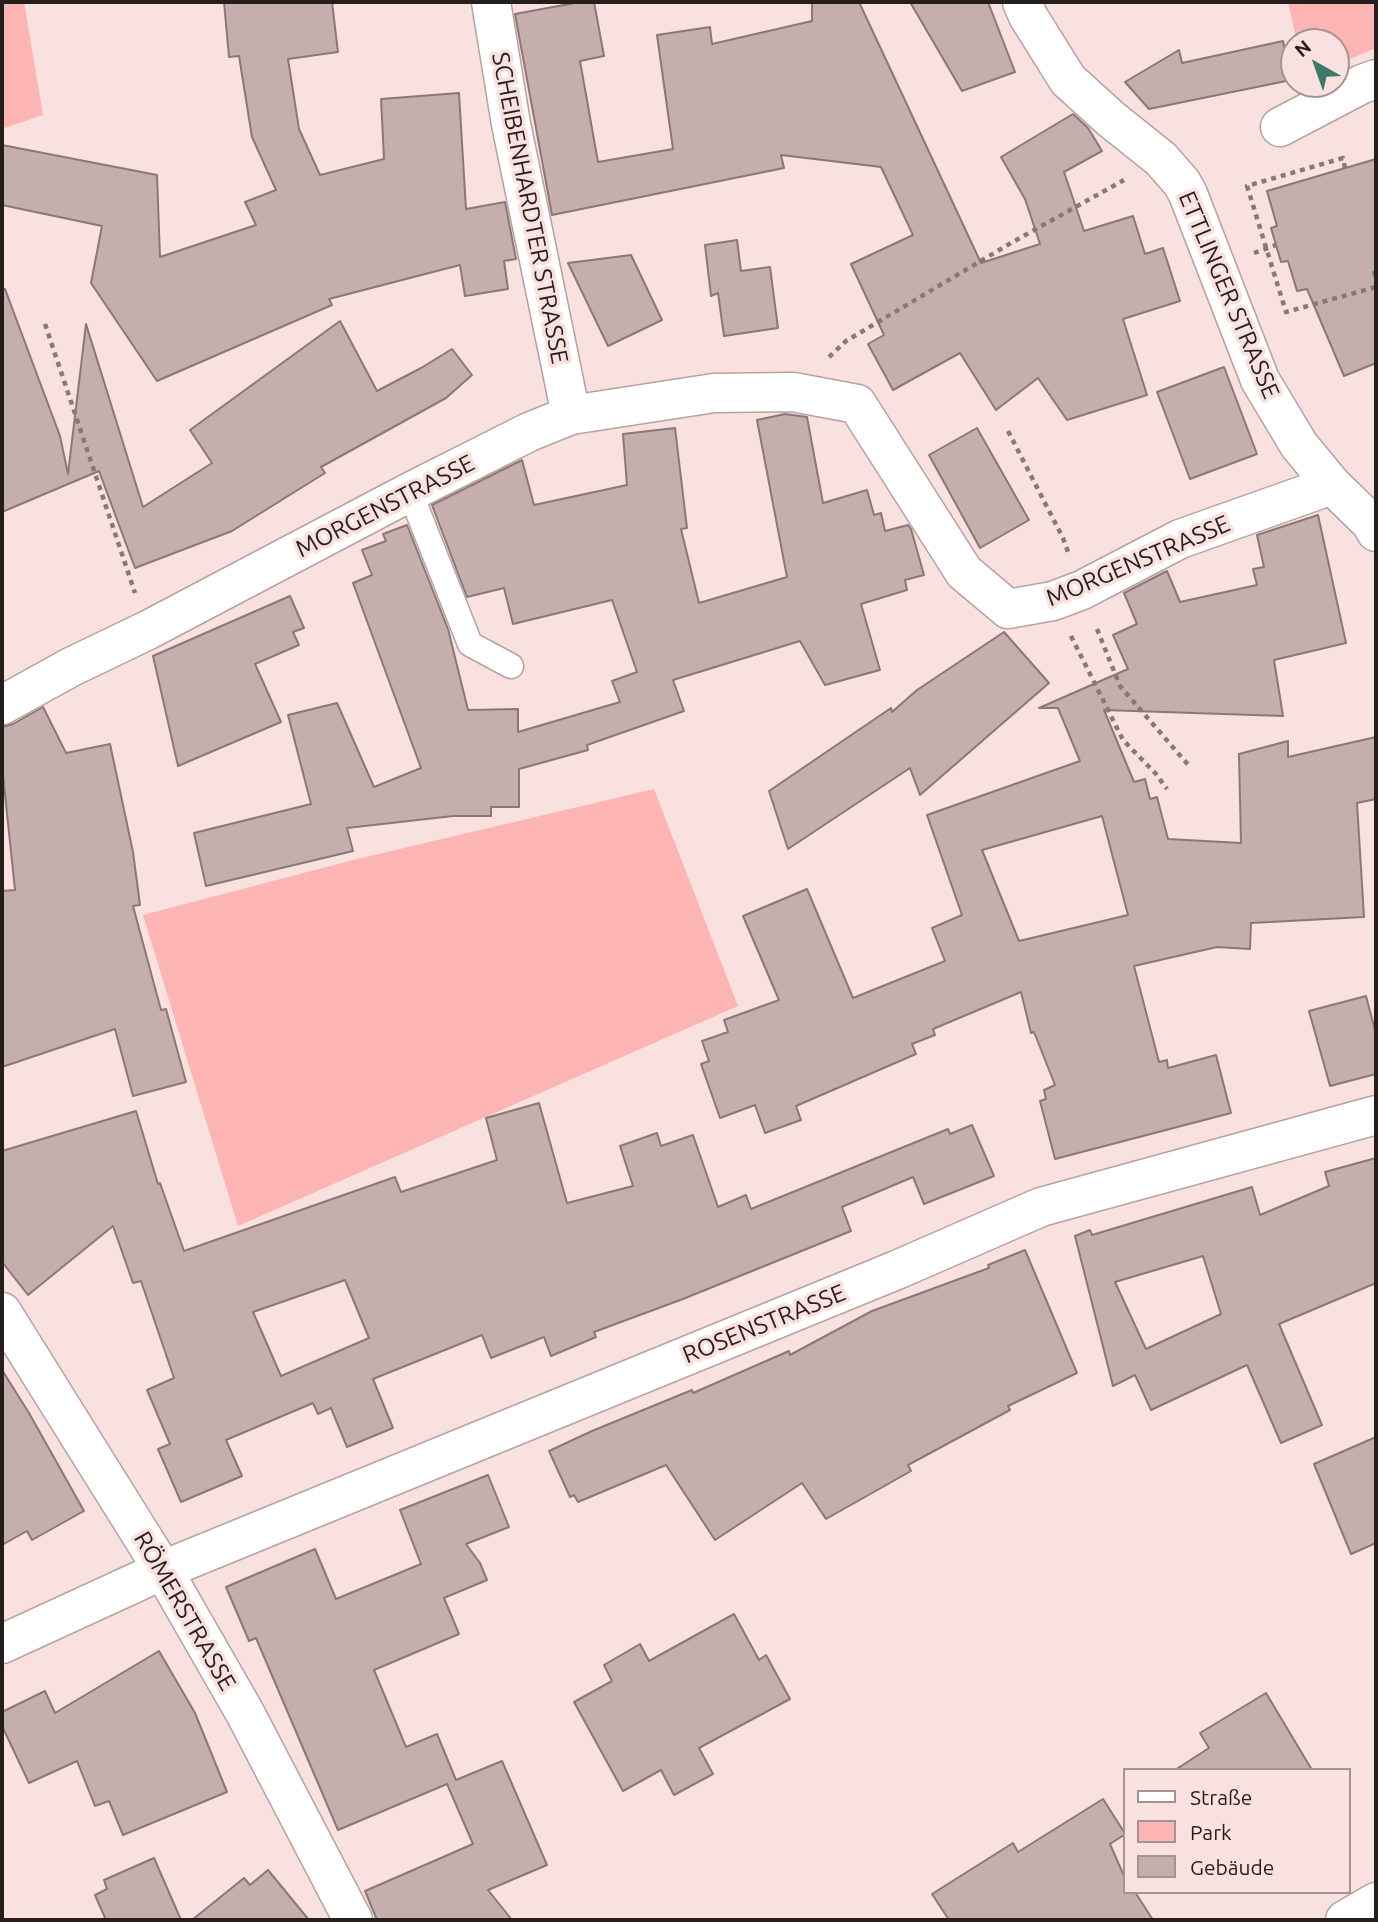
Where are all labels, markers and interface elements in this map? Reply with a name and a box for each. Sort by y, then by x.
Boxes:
north arrow [1280,28,1350,98]
text: N [1290,35,1315,61]
street label: SCHEIBENHARDTER STRASSE [486,50,574,366]
street label: ETTLINGER STRASSE [1172,187,1286,403]
street label: MORGENSTRASSE [291,448,479,564]
street label: MORGENSTRASSE [1042,509,1234,613]
street label: ROSENSTRASSE [678,1278,850,1370]
street label: RÖMERSTRASSE [128,1526,242,1696]
legend [1122,1768,1350,1894]
text: Straße [1190,1785,1252,1809]
text: Park [1190,1820,1232,1844]
text: Gebäude [1190,1855,1274,1879]

